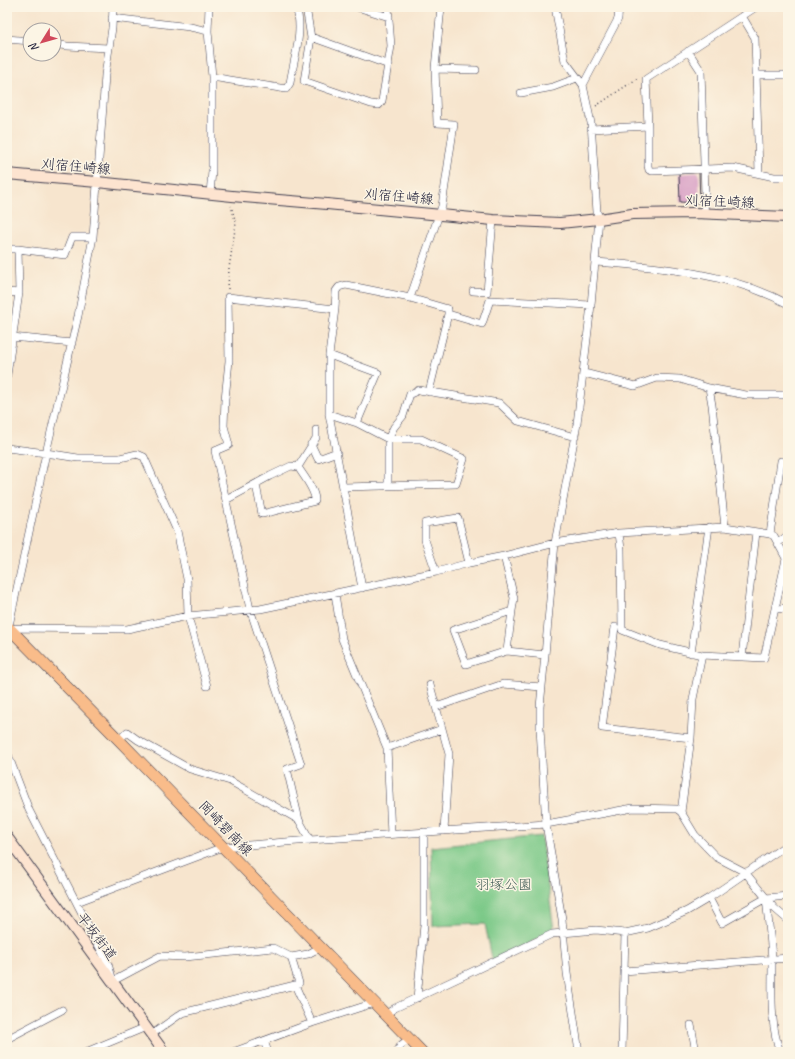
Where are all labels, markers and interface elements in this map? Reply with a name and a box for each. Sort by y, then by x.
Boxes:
north arrow [22,22,62,62]
text: N [25,39,42,55]
street label: 刈宿住崎線 [40,155,112,178]
street label: 刈宿住崎線 [363,185,435,208]
street label: 刈宿住崎線 [685,192,755,211]
street label: 岡崎碧南線 [195,797,256,859]
park label: 羽塚公園 [476,876,532,893]
street label: 平坂街道 [73,909,120,964]

